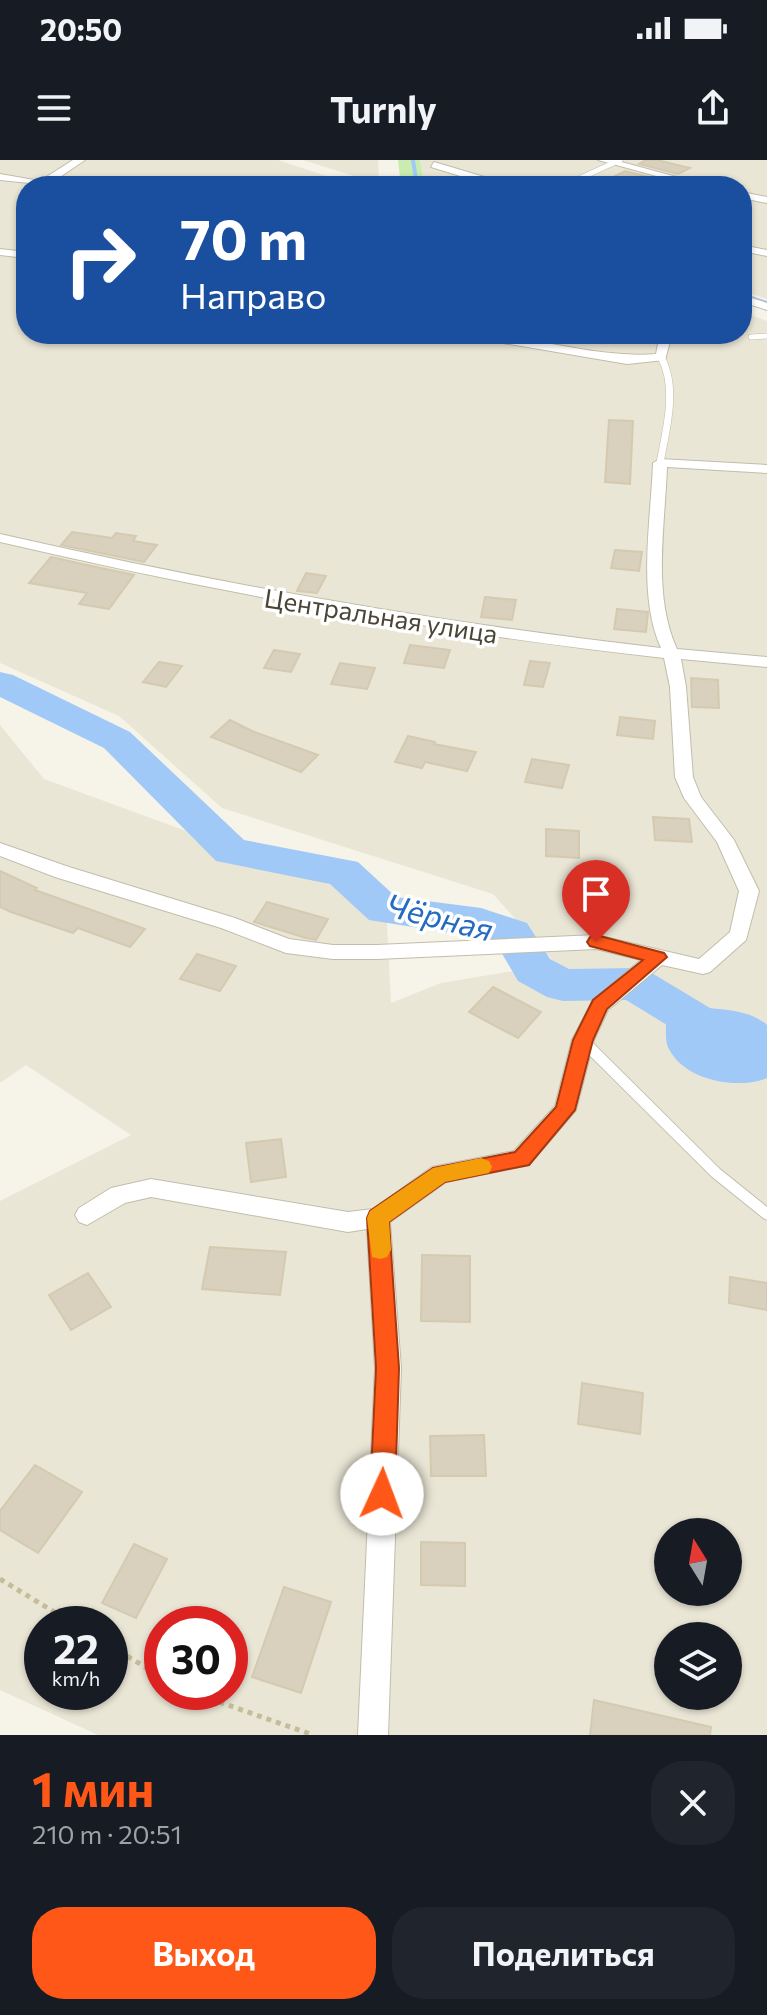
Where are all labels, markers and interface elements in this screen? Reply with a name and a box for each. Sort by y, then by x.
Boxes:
text: 20:50 [40,10,122,47]
icon: menu [32,86,76,130]
text: Turnly [330,86,437,130]
icon: share [691,86,735,130]
text: 70 m [180,203,307,272]
icon: right [48,208,152,312]
text: Направо [180,272,326,316]
street label: Центральная улица [262,581,500,649]
pin [562,860,630,942]
icon: arrive [574,872,618,916]
water label: Чёрная [382,883,498,949]
position arrow [340,1452,424,1536]
north arrow [654,1518,742,1606]
map controls [654,1518,742,1710]
speed limit sign: 30 [144,1606,248,1710]
button: layers [654,1622,742,1710]
text: 22 [53,1623,99,1672]
text: km/h [52,1666,100,1690]
text: 1 мин [32,1758,154,1817]
button: close [651,1761,735,1845]
text: 210 m · 20:51 [32,1818,182,1849]
button: Выход [32,1907,376,1999]
button: Поделиться [392,1907,735,1999]

